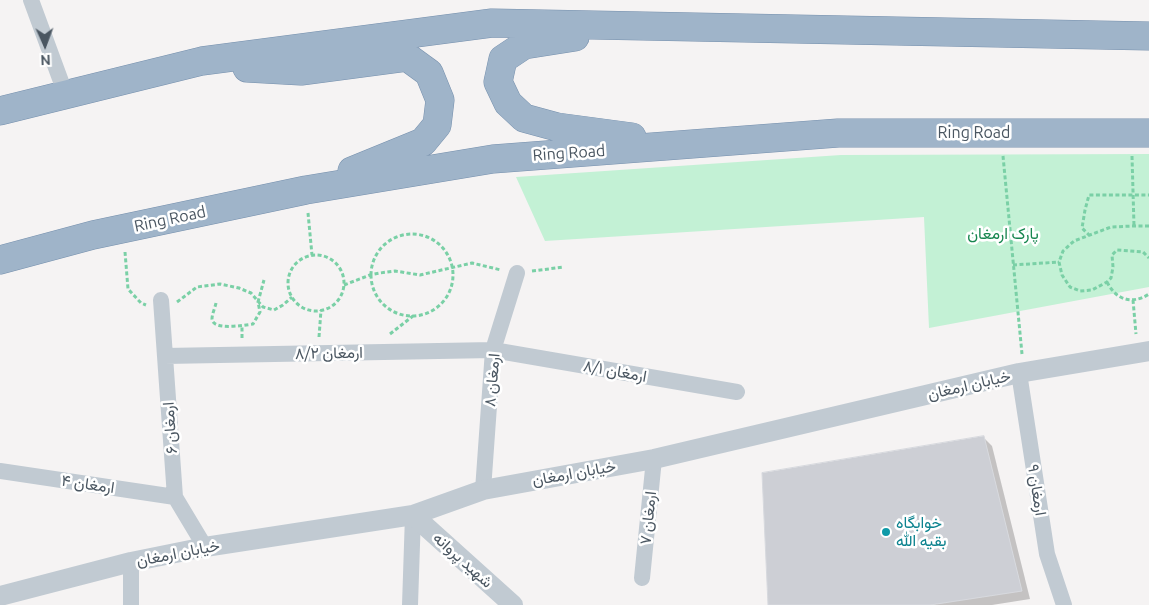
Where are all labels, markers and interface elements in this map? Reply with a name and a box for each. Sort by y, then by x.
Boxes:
north arrow [20,20,70,70]
text: N [40,52,51,68]
street label: Ring Road [938,123,1010,143]
street label: Ring Road [532,141,606,165]
street label: Ring Road [132,202,208,236]
park label: پارک ارمغان [967,224,1039,244]
street label: ارمغان ۸/۲ [295,343,363,363]
street label: ارمغان ۸ [480,352,504,408]
street label: ارمغان ۸/۱ [582,356,648,386]
street label: خیابان ارمغان [926,366,1012,404]
street label: ارمغان ۶ [159,401,181,455]
street label: خیابان ارمغان [531,456,617,490]
street label: ارمغان ۹ [1023,463,1051,517]
street label: ارمغان ۴ [60,471,116,497]
street label: ارمغان ۷ [636,490,660,546]
place label: خوابگاه بقیه الله [896,513,947,551]
marker: خوابگاه بقیه الله [880,526,892,538]
street label: شهید پروانه [429,528,497,592]
street label: خیابان ارمغان [135,535,221,571]

